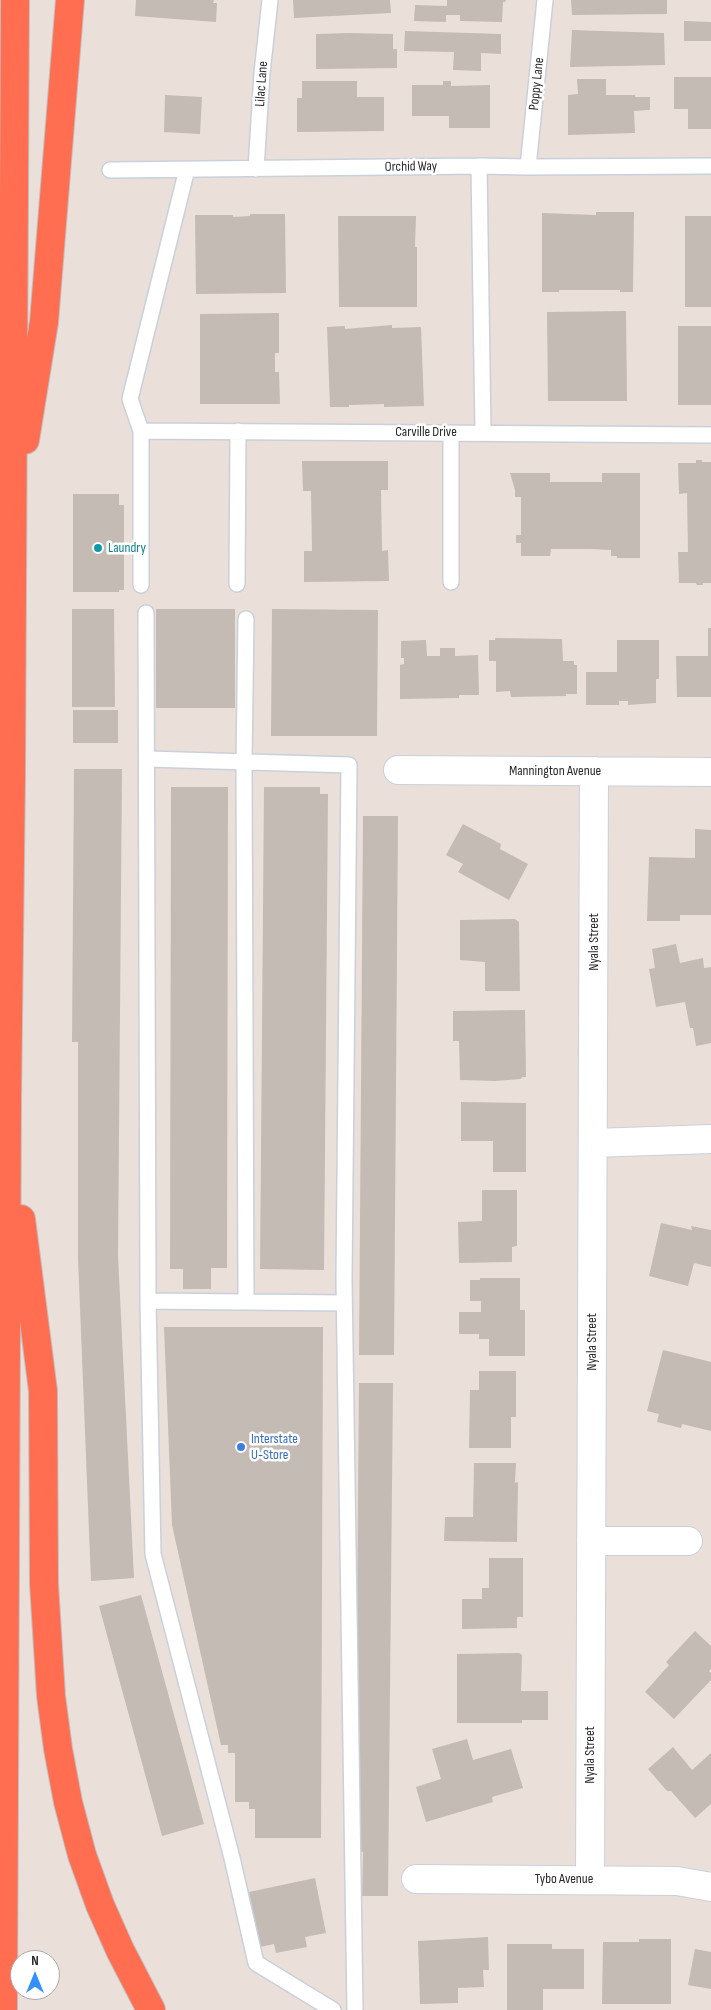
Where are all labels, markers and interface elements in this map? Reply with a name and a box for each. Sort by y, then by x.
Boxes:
street label: Poppy Lane [526,57,548,111]
street label: Lilac Lane [252,61,272,107]
street label: Orchid Way [385,158,437,176]
street label: Carville Drive [395,424,457,440]
place label: Laundry [108,540,146,556]
marker: Laundry [92,542,104,554]
street label: Mannington Avenue [509,763,601,779]
street label: Nyala Street [586,913,602,971]
street label: Nyala Street [584,1313,600,1371]
place label: Interstate U-Store [251,1431,298,1464]
marker: Interstate U-Store [235,1441,247,1453]
street label: Nyala Street [582,1726,598,1784]
street label: Tybo Avenue [535,1871,593,1887]
north arrow [10,1950,60,2000]
text: N [31,1952,39,1969]

